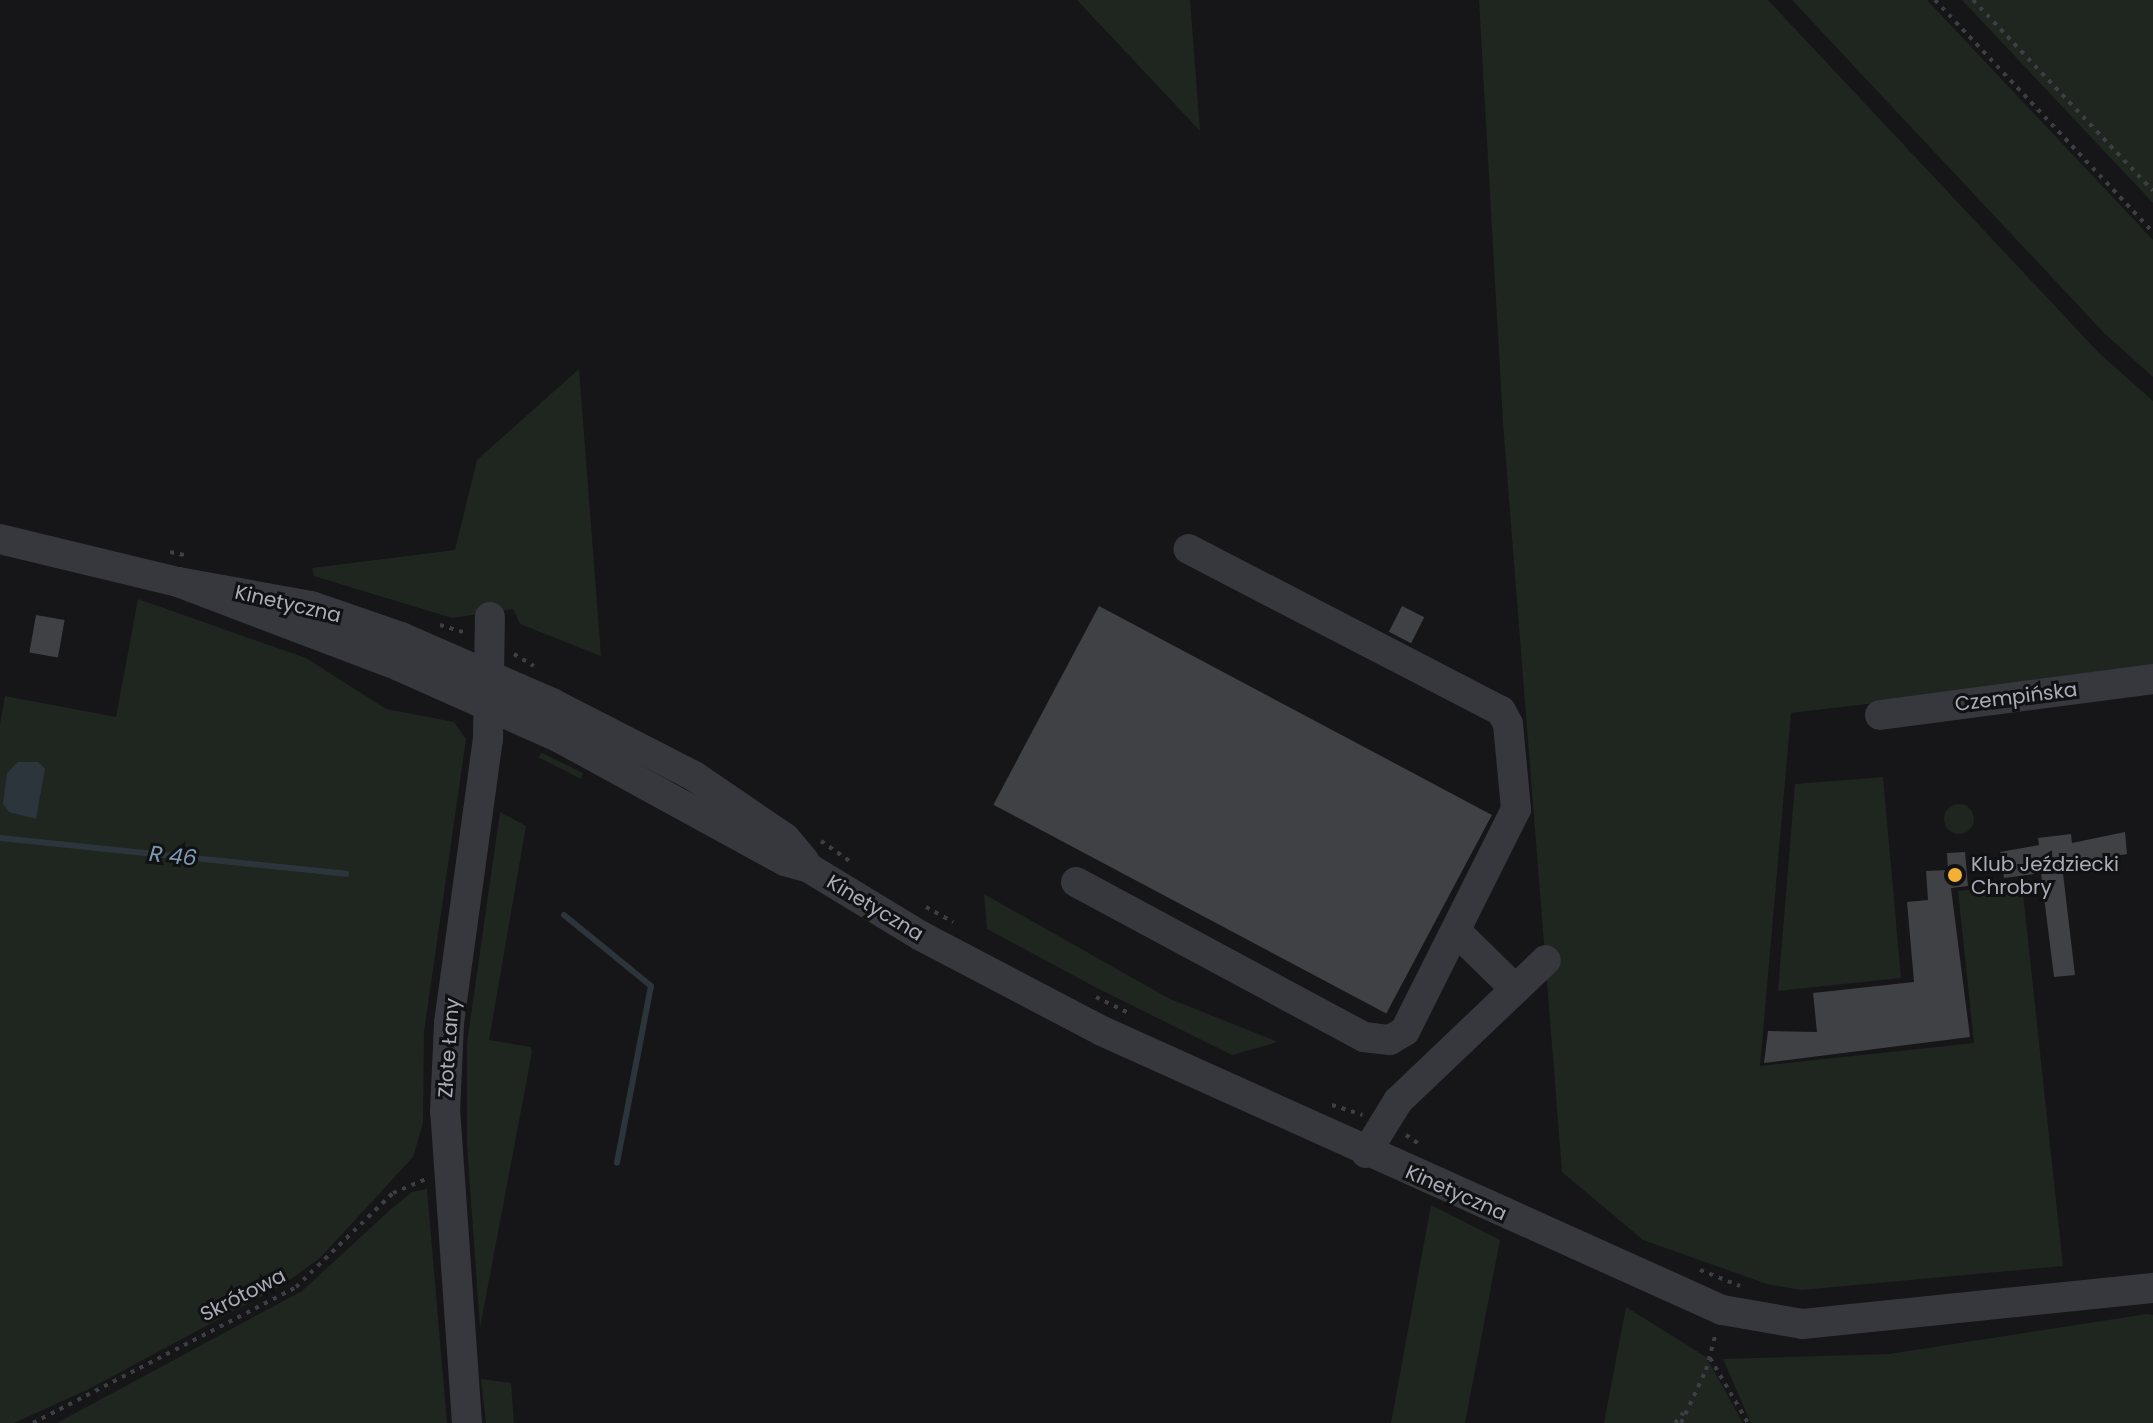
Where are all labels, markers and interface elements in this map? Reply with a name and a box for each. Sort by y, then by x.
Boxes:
street label: Kinetyczna [233,580,343,628]
street label: Czempińska [1953,678,2079,716]
water label: R 46 [148,840,198,872]
place label: Klub Jeździecki Chrobry [1971,852,2119,899]
marker: Klub Jeździecki Chrobry [1946,866,1964,884]
street label: Kinetyczna [822,870,928,946]
street label: Złote Łany [434,997,464,1099]
street label: Kinetyczna [1402,1160,1510,1226]
street label: Skrótowa [196,1263,290,1327]

